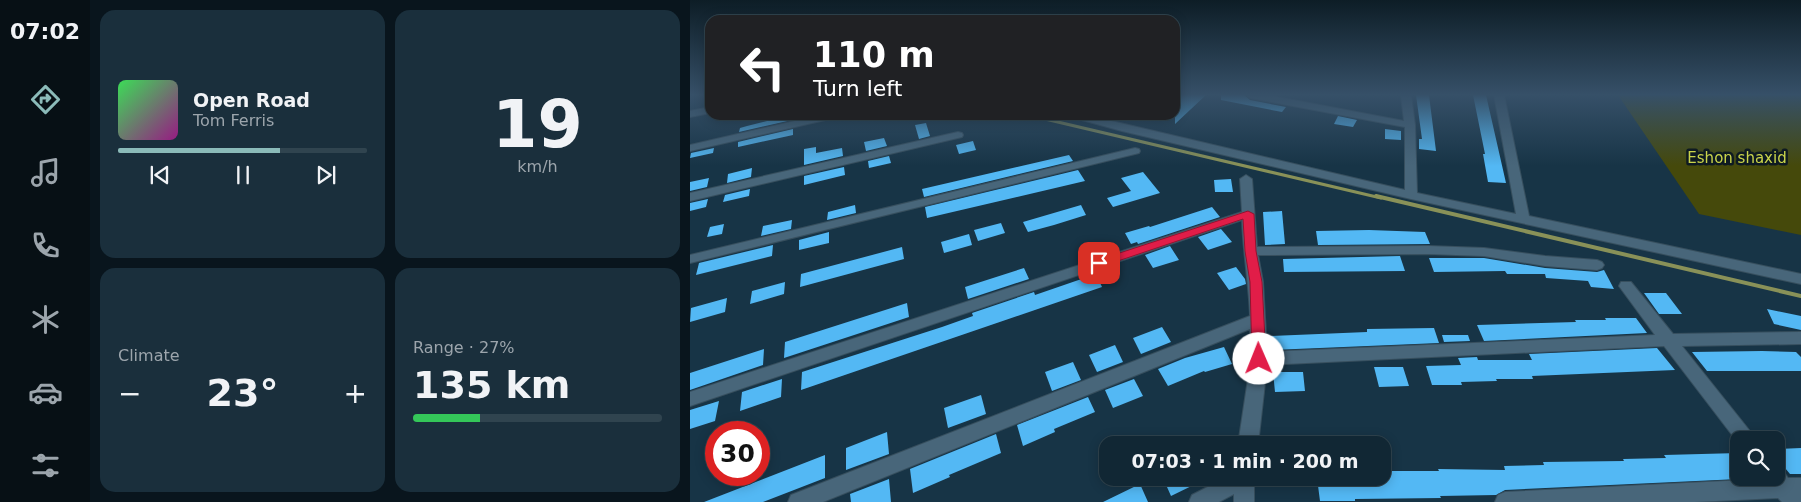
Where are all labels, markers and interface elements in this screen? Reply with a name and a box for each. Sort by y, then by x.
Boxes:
text: 07:02 [10,19,80,44]
icon: left [730,35,795,100]
text: 110 m [813,35,935,75]
text: Turn left [813,76,902,101]
icon: directions [28,82,63,117]
text: 19 [492,87,583,162]
text: Open Road [193,89,310,111]
text: Tom Ferris [193,111,274,130]
park label: Eshon shaxid [1687,149,1787,167]
icon: music [28,155,63,190]
text: km/h [517,157,558,176]
icon: previous [146,161,174,189]
icon: pause [229,161,257,189]
icon: next [312,161,340,189]
icon: phone [28,228,63,263]
pin [1078,242,1120,284]
icon: arrive [1085,249,1113,277]
icon: climate [28,302,63,337]
position arrow [1232,332,1284,384]
text: Range · 27% [413,338,515,357]
text: Climate [118,346,180,365]
text: 135 km [413,363,570,407]
text: 23° [207,371,278,415]
icon: car [28,375,63,410]
text: − [118,377,141,410]
text: + [344,377,367,410]
speed limit sign: 30 [705,421,770,486]
map controls [1730,431,1785,486]
button: search [1730,431,1785,486]
icon: filters [28,448,63,483]
text: 07:03 · 1 min · 200 m [1131,450,1359,472]

